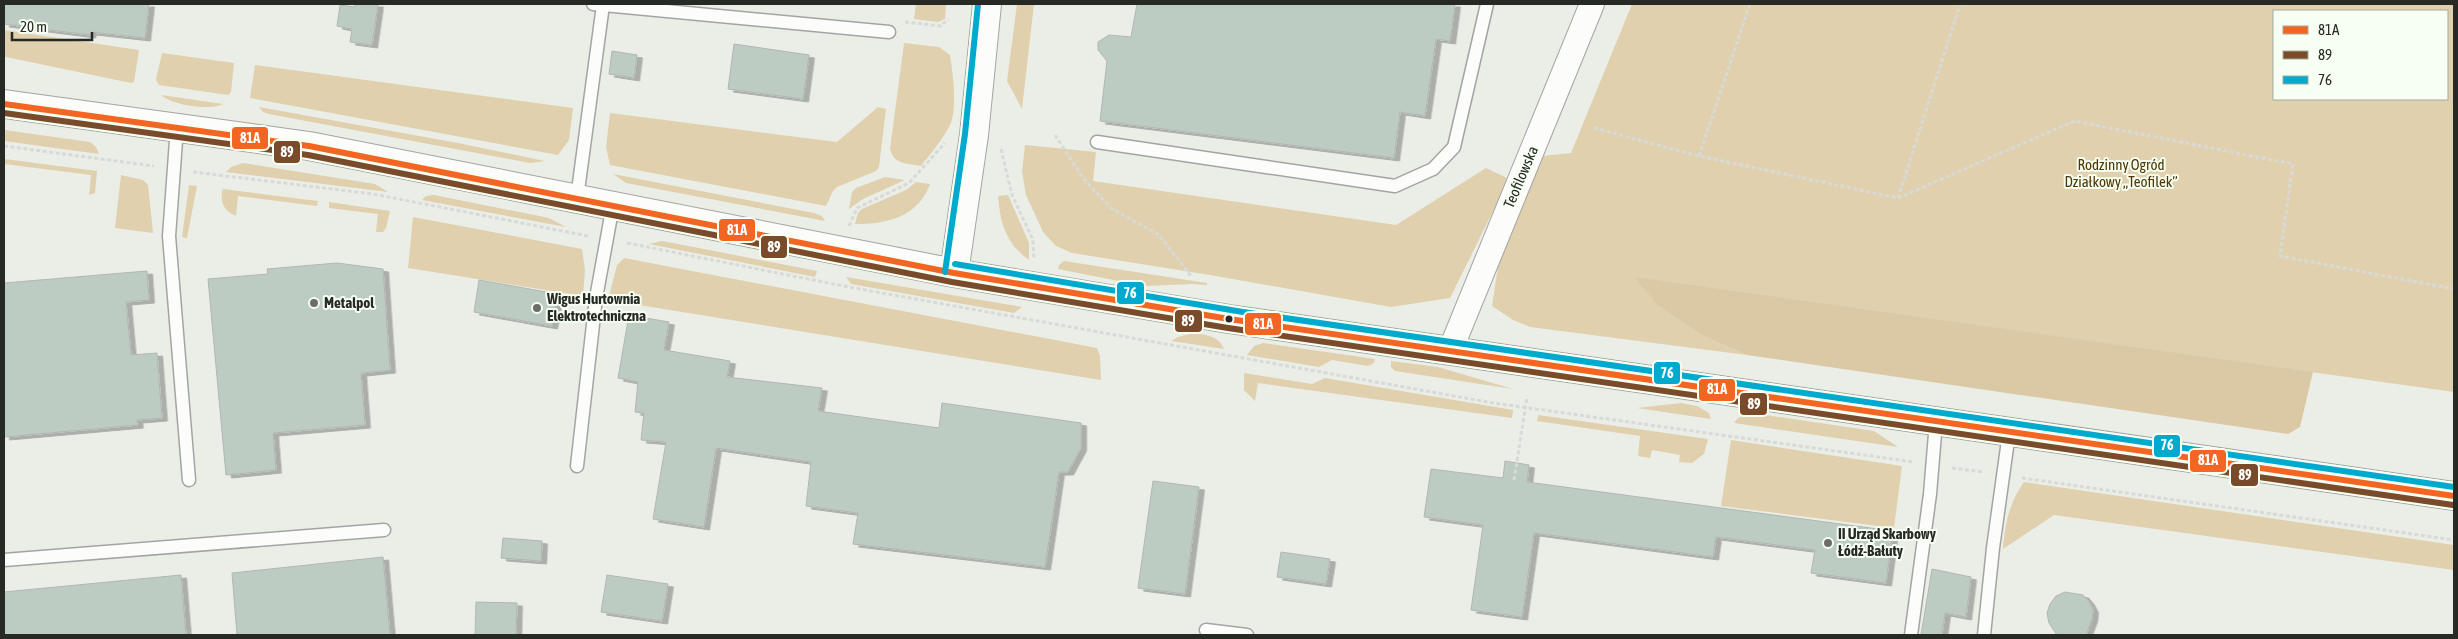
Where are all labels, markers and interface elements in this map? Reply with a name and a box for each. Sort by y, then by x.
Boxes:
scale bar [12,10,92,42]
legend [2273,10,2448,100]
text: 20 m [20,18,47,35]
text: 81A [2318,21,2340,38]
text: 89 [2318,46,2332,63]
text: 76 [2318,71,2332,88]
line badge: 81A [231,126,269,150]
text: 81A [240,130,260,146]
line badge: 89 [273,140,301,164]
street label: Teofilowska [1500,143,1541,210]
text: 89 [280,144,294,160]
park label: Rodzinny Ogród Działkowy „Teofilek” [2064,156,2178,190]
line badge: 81A [718,218,756,242]
text: 81A [727,222,747,238]
line badge: 89 [760,235,788,259]
text: 89 [767,239,781,255]
line badge: 76 [1116,281,1145,305]
text: 76 [1123,285,1137,301]
place label: Wigus Hurtownia Elektrotechniczna [546,290,646,324]
place label: Metalpol [324,294,375,311]
marker: Metalpol [308,297,320,309]
marker: Wigus Hurtownia Elektrotechniczna [531,302,543,314]
line badge: 89 [1174,309,1203,333]
line badge: 81A [1244,312,1282,336]
text: 89 [1181,313,1195,329]
unlabelled marker [1224,314,1234,324]
text: 81A [1253,316,1273,332]
line badge: 76 [1653,361,1681,385]
text: 76 [1660,365,1674,381]
line badge: 81A [1698,378,1736,402]
text: 81A [1707,381,1727,397]
line badge: 89 [1739,392,1768,416]
text: 89 [1747,396,1761,412]
line badge: 76 [2153,434,2181,458]
text: 76 [2160,437,2174,453]
line badge: 81A [2189,449,2227,473]
text: 81A [2198,452,2218,468]
line badge: 89 [2230,463,2259,487]
text: 89 [2238,467,2252,483]
place label: II Urząd Skarbowy Łódź-Bałuty [1838,525,1937,559]
marker: II Urząd Skarbowy Łódź-Bałuty [1822,537,1834,549]

